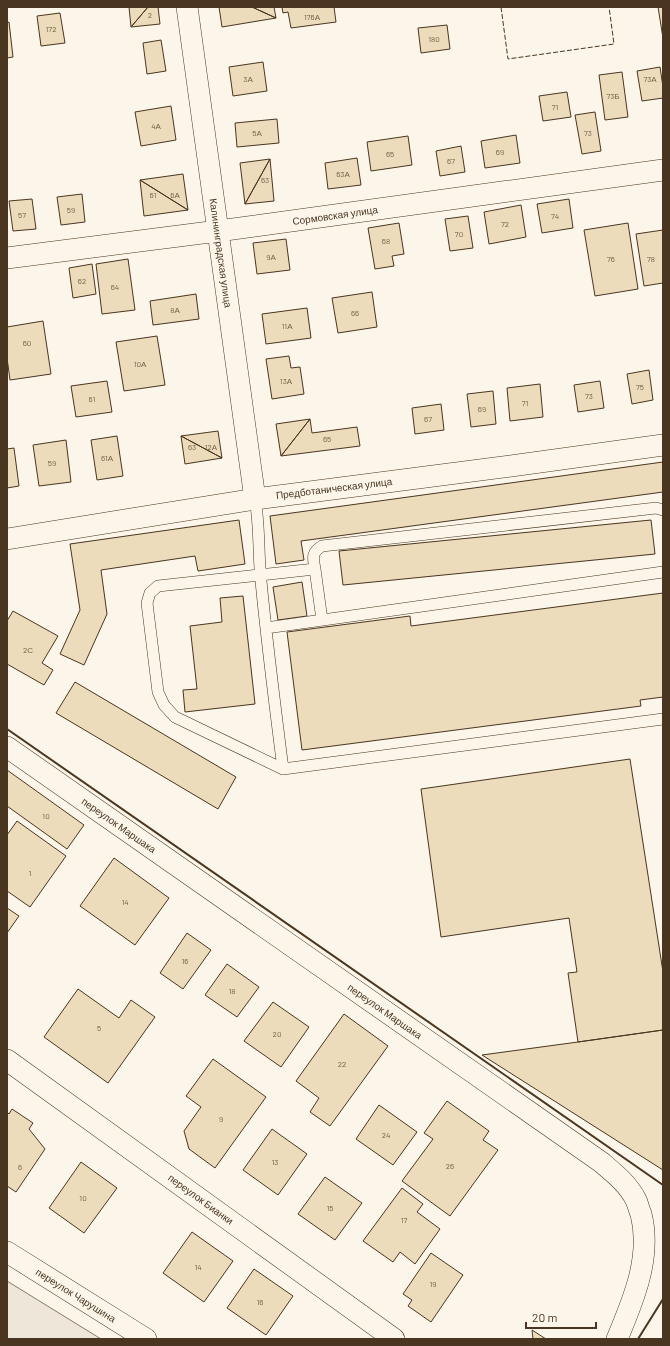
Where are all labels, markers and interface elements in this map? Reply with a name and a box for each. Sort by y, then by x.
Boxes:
house number: 2 [148,10,152,20]
house number: 176А [304,12,321,22]
house number: 172 [46,24,56,34]
house number: 180 [428,34,440,44]
house number: 3А [243,74,253,84]
house number: 73А [643,74,657,84]
house number: 73Б [606,91,620,101]
house number: 71 [552,102,559,112]
house number: 4А [151,121,162,131]
house number: 5А [252,128,262,138]
house number: 73 [584,128,592,138]
house number: 69 [496,147,504,157]
house number: 65 [386,149,394,159]
house number: 67 [447,156,455,166]
house number: 63А [336,169,350,179]
house number: 63 [261,175,269,185]
house number: 61 [150,190,157,200]
house number: 6А [170,190,180,200]
street label: Калининградская улица [207,198,235,309]
street label: Сормовская улица [292,203,379,227]
house number: 59 [67,205,75,215]
house number: 57 [18,210,26,220]
house number: 74 [551,211,559,221]
house number: 72 [501,219,509,229]
house number: 70 [455,229,463,239]
house number: 68 [382,236,390,246]
house number: 9А [266,252,276,262]
house number: 76 [607,254,615,264]
house number: 78 [647,254,655,264]
house number: 62 [78,276,86,286]
house number: 64 [111,282,119,292]
house number: 8А [170,305,180,315]
house number: 66 [351,308,359,318]
house number: 11А [282,321,293,331]
house number: 60 [23,338,31,348]
house number: 10А [134,359,147,369]
house number: 13А [280,376,293,386]
house number: 75 [636,382,644,392]
house number: 73 [585,391,593,401]
house number: 61 [89,394,96,404]
house number: 71 [522,398,529,408]
house number: 69 [478,404,486,414]
house number: 67 [424,414,432,424]
house number: 65 [323,434,331,444]
house number: 63 [188,442,196,452]
house number: 12А [205,442,218,452]
house number: 61А [101,453,114,463]
house number: 59 [48,458,56,468]
street label: Предботаническая улица [275,475,393,501]
house number: 2С [23,645,33,655]
street label: переулок Маршака [80,795,159,855]
house number: 10 [42,811,50,821]
house number: 1 [29,868,32,878]
house number: 14 [121,897,129,907]
house number: 16 [182,956,188,966]
street label: переулок Маршака [346,981,425,1041]
house number: 18 [229,986,235,996]
house number: 5 [97,1023,101,1033]
house number: 20 [273,1029,281,1039]
house number: 22 [338,1059,346,1069]
house number: 9 [219,1114,223,1124]
house number: 24 [382,1130,390,1140]
house number: 13 [272,1157,278,1167]
house number: 26 [446,1161,454,1171]
house number: 6 [18,1162,22,1172]
street label: переулок Бианки [166,1171,236,1227]
house number: 10 [79,1193,87,1203]
house number: 15 [327,1203,333,1213]
house number: 17 [401,1215,408,1225]
house number: 14 [194,1262,202,1272]
street label: переулок Чарушина [34,1266,119,1325]
house number: 19 [430,1279,436,1289]
house number: 16 [257,1297,263,1307]
scale bar [526,1304,596,1330]
text: 20 m [532,1310,558,1324]

